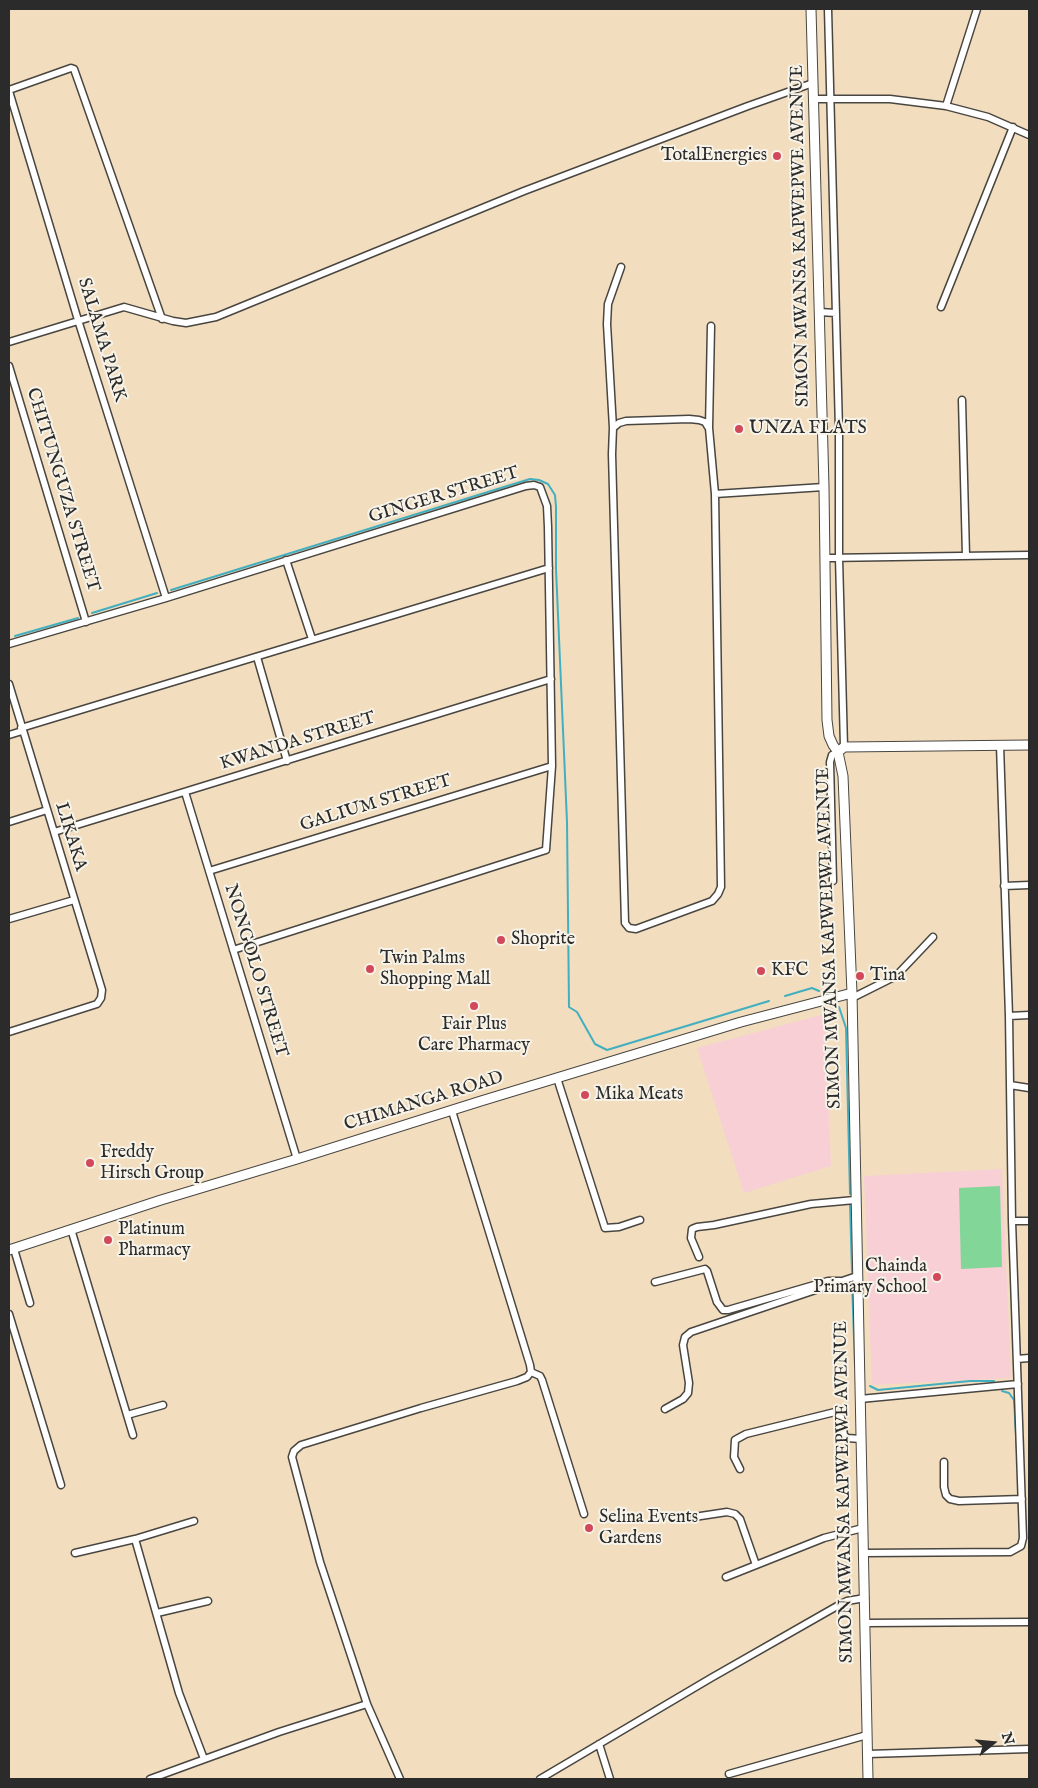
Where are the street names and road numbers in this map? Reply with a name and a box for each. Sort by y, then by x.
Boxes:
street label: SIMON MWANSA KAPWEPWE AVENUE [787,65,815,407]
street label: SALAMA PARK [72,276,130,404]
street label: CHITUNGUZA STREET [21,385,103,595]
street label: GINGER STREET [366,463,522,529]
street label: KWANDA STREET [218,708,378,776]
street label: SIMON MWANSA KAPWEPWE AVENUE [813,767,847,1109]
street label: GALIUM STREET [298,771,454,837]
street label: LIKAKA [49,800,91,874]
street label: NONGOLO STREET [218,882,292,1060]
street label: CHIMANGA ROAD [342,1068,506,1136]
street label: SIMON MWANSA KAPWEPWE AVENUE [831,1321,859,1663]

